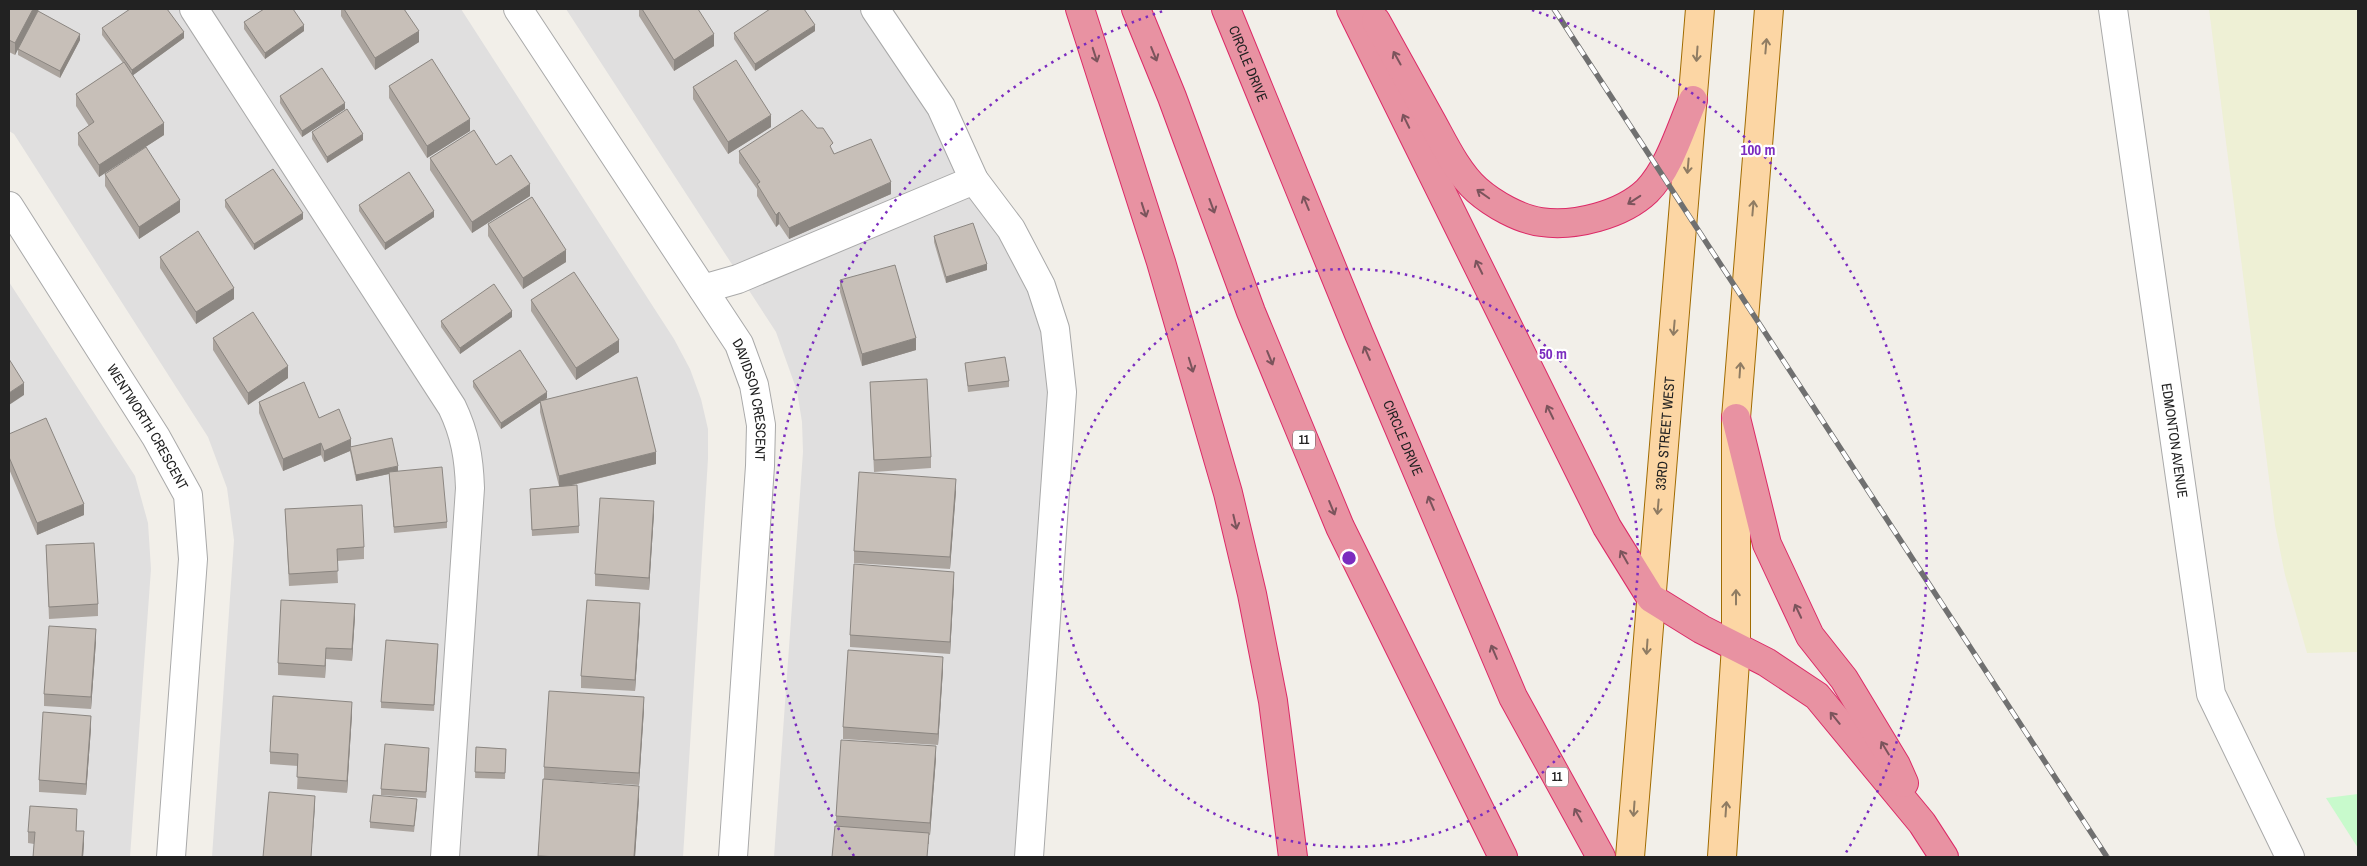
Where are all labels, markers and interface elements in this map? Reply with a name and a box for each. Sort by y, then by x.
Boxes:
street label: CIRCLE DRIVE [1225,23,1272,104]
one-way arrow [1761,38,1771,54]
one-way arrow [1150,46,1160,61]
one-way arrow [1692,46,1701,62]
one-way arrow [1090,47,1100,63]
one-way arrow [1391,51,1401,65]
one-way arrow [1401,114,1411,129]
text: 100 m [1741,139,1775,160]
one-way arrow [1683,158,1693,174]
one-way arrow [1476,189,1490,199]
one-way arrow [1300,195,1309,210]
one-way arrow [1627,195,1641,205]
one-way arrow [1208,198,1217,213]
one-way arrow [1748,200,1757,216]
one-way arrow [1140,202,1149,217]
one-way arrow [1474,260,1483,275]
one-way arrow [1669,319,1679,335]
street label: DAVIDSON CRESCENT [729,335,770,461]
text: 50 m [1539,343,1567,364]
one-way arrow [1362,346,1372,361]
one-way arrow [1267,350,1276,365]
one-way arrow [1187,357,1197,373]
street label: WENTWORTH CRESCENT [103,361,192,493]
one-way arrow [1735,362,1744,378]
street label: 33RD STREET WEST [1651,376,1679,491]
street label: EDMONTON AVENUE [2158,382,2192,499]
street label: CIRCLE DRIVE [1379,397,1427,478]
one-way arrow [1545,405,1555,420]
road number: 11 [1293,430,1315,450]
one-way arrow [1425,495,1434,510]
one-way arrow [1653,499,1663,515]
one-way arrow [1328,500,1337,515]
one-way arrow [1231,513,1240,529]
centre of rings [1340,549,1358,567]
one-way arrow [1619,550,1629,565]
one-way arrow [1731,589,1741,606]
one-way arrow [1793,604,1803,619]
one-way arrow [1642,638,1652,654]
one-way arrow [1488,645,1498,660]
one-way arrow [1830,712,1841,725]
one-way arrow [1880,741,1890,755]
road number: 11 [1546,768,1568,786]
one-way arrow [1630,800,1639,816]
one-way arrow [1721,801,1731,817]
one-way arrow [1573,807,1583,822]

